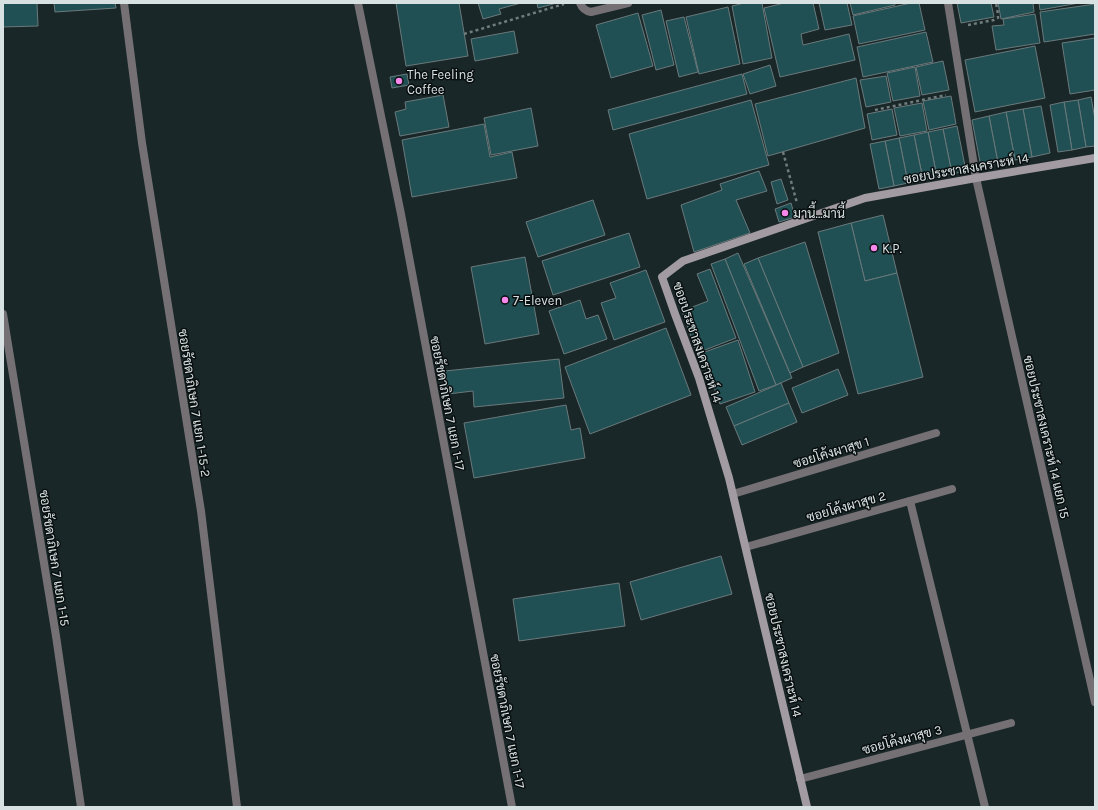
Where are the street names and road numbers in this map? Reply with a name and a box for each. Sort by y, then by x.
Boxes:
street label: ซอยประชาสงเคราะห์ 14 [902,148,1030,187]
street label: ซอยประชาสงเคราะห์ 14 [670,279,727,405]
street label: ซอยรัชดาภิเษก 7 แยก 1-15-2 [175,328,215,478]
street label: ซอยรัชดาภิเษก 7 แยก 1-17 [427,334,469,472]
street label: ซอยประชาสงเคราะห์ 14 แยก 15 [1020,354,1075,520]
street label: ซอยโค้งผาสุข 1 [791,432,872,473]
street label: ซอยโค้งผาสุข 2 [804,486,888,527]
street label: ซอยรัชดาภิเษก 7 แยก 1-15 [36,489,74,627]
street label: ซอยประชาสงเคราะห์ 14 [762,591,807,719]
street label: ซอยรัชดาภิเษก 7 แยก 1-17 [487,652,529,790]
street label: ซอยโค้งผาสุข 3 [860,720,944,759]

